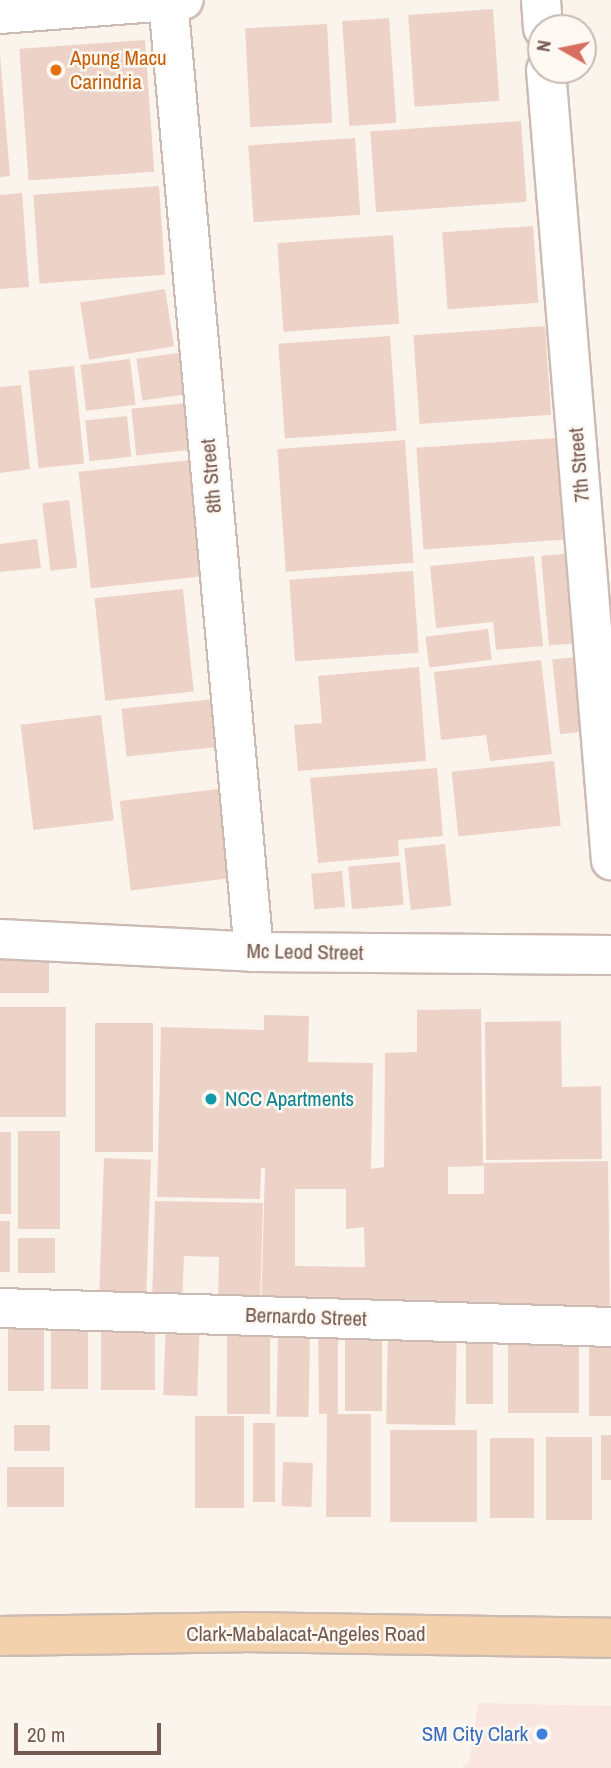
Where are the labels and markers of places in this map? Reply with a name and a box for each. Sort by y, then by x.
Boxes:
place label: Apung Macu Carindria [70,45,167,95]
marker: Apung Macu Carindria [48,62,64,78]
place label: NCC Apartments [225,1086,355,1112]
marker: NCC Apartments [203,1091,219,1107]
place label: SM City Clark [422,1721,528,1747]
marker: SM City Clark [534,1726,550,1742]

